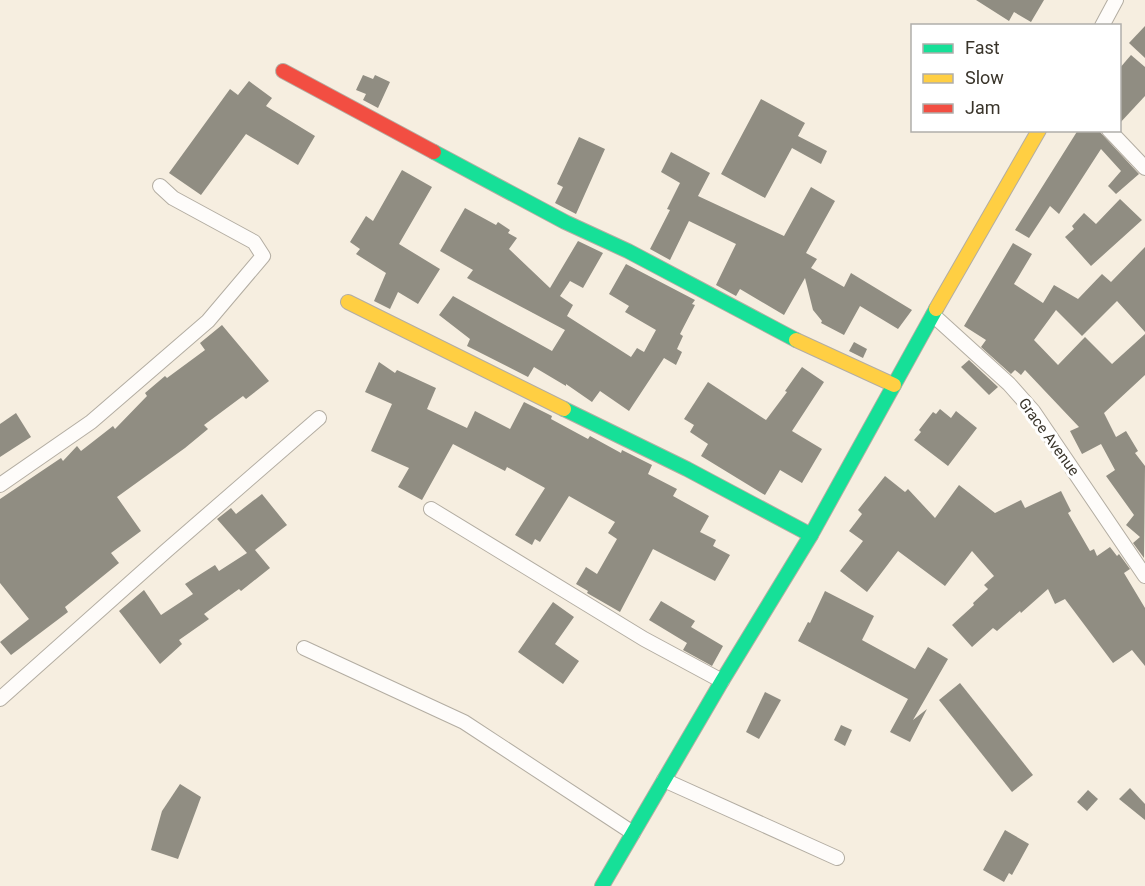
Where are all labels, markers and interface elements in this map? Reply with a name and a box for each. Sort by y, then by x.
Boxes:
legend [911,24,1121,132]
text: Fast [965,37,1000,58]
text: Slow [965,67,1004,88]
text: Jam [965,97,1001,118]
street label: Grace Avenue [1015,395,1083,479]

